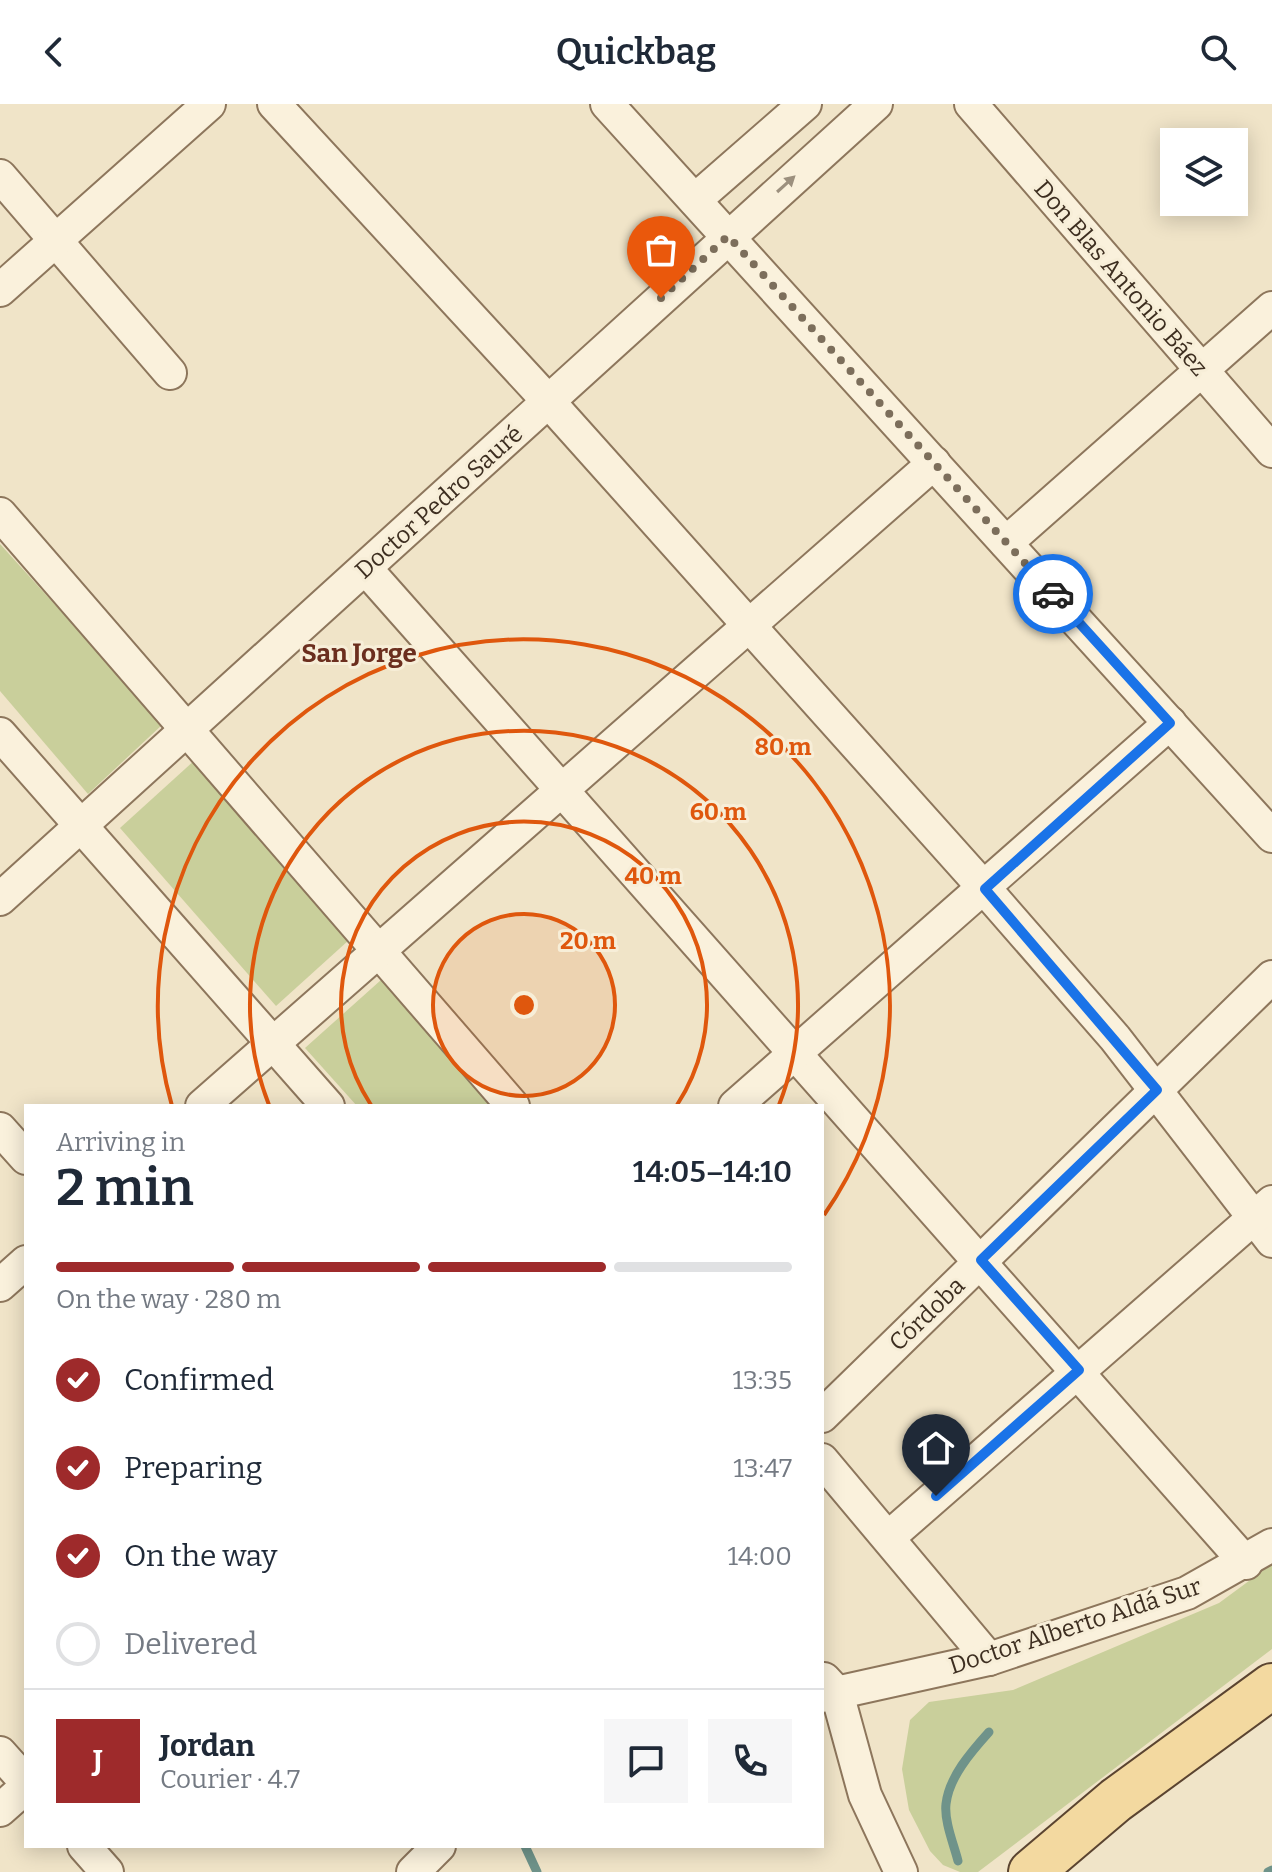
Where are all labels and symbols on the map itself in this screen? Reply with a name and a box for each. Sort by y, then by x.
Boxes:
one-way arrow [777,175,796,193]
street label: Don Blas Antonio Báez [1029,175,1213,381]
pin [627,216,695,298]
street label: Doctor Pedro Sauré [350,420,528,584]
courier [1013,554,1093,634]
district label: San Jorge [301,638,417,669]
text: 80 m [755,733,812,761]
text: 60 m [690,798,746,826]
text: 40 m [624,862,682,890]
text: 20 m [560,927,616,955]
centre of rings [510,991,538,1019]
street label: Córdoba [884,1271,970,1357]
pin [902,1414,970,1496]
street label: Doctor Alberto Aldá Sur [945,1572,1205,1680]

